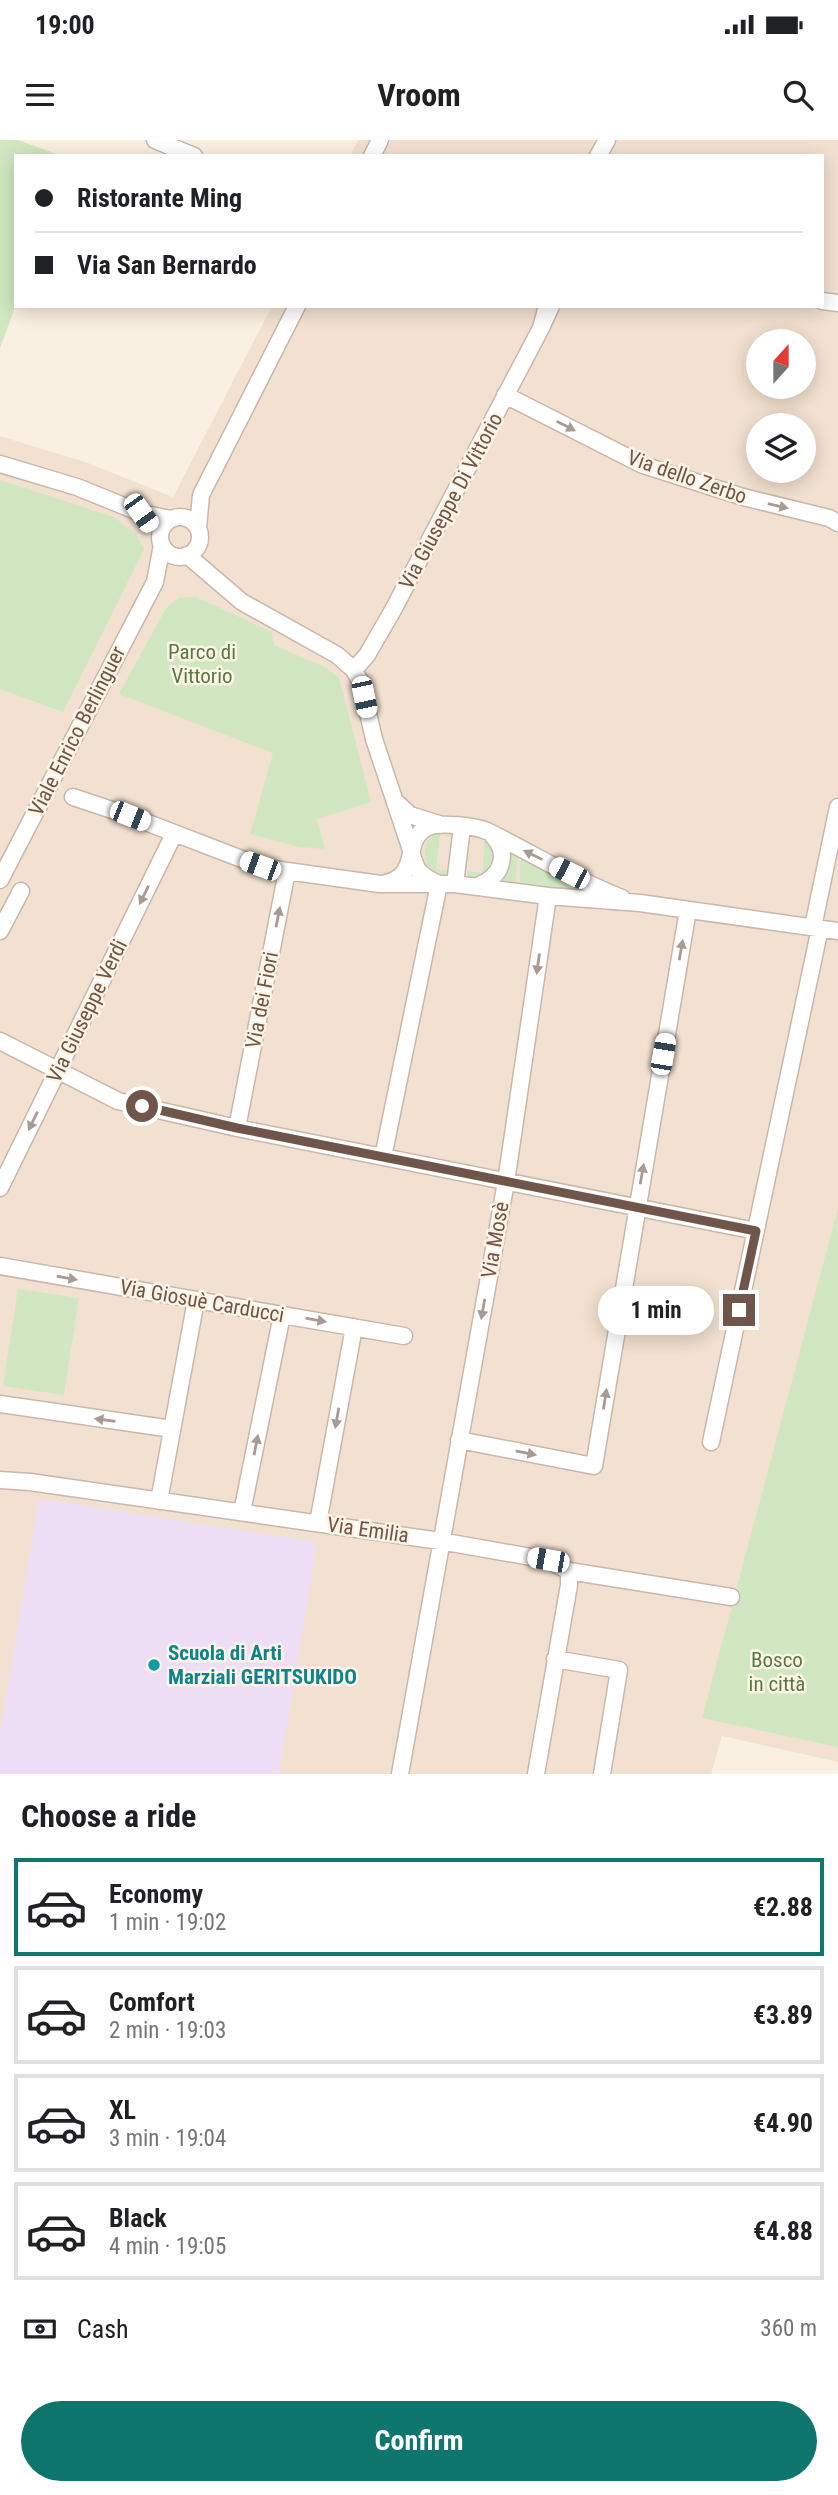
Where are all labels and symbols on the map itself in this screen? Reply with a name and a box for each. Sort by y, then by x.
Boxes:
north arrow [746,329,816,399]
street label: Via Giuseppe Di Vittorio [394,409,508,593]
one-way arrow [556,421,576,432]
street label: Via dello Zerbo [624,445,750,509]
car [121,490,162,536]
one-way arrow [768,501,790,512]
park label: Parco di Vittorio [168,640,236,688]
street label: Viale Enrico Berlinguer [24,642,130,820]
car [350,674,379,720]
car [107,798,154,834]
car [237,849,284,883]
one-way arrow [523,850,543,861]
car [546,854,593,892]
one-way arrow [139,885,150,905]
one-way arrow [273,906,284,928]
street label: Via Giuseppe Verdi [42,936,132,1086]
one-way arrow [676,939,687,961]
street label: Via dei Fiori [241,950,283,1050]
one-way arrow [533,953,544,975]
car [650,1031,677,1077]
route start [126,1090,158,1122]
one-way arrow [28,1111,39,1131]
one-way arrow [637,1163,648,1185]
street label: Via Mosè [476,1200,514,1280]
one-way arrow [56,1273,78,1284]
street label: Via Giosuè Carducci [118,1275,286,1327]
callout: 1 min [599,1286,714,1334]
route end [723,1294,755,1326]
one-way arrow [477,1298,488,1320]
one-way arrow [305,1315,327,1326]
one-way arrow [600,1388,611,1410]
one-way arrow [331,1407,342,1429]
one-way arrow [94,1414,116,1425]
one-way arrow [250,1434,261,1456]
one-way arrow [515,1447,537,1458]
street label: Via Emilia [326,1512,410,1548]
car [526,1546,571,1574]
place label: Scuola di Arti Marziali GERITSUKIDO [168,1641,357,1689]
park label: Bosco in città [749,1648,805,1696]
marker: Scuola di Arti Marziali GERITSUKIDO [146,1657,162,1673]

